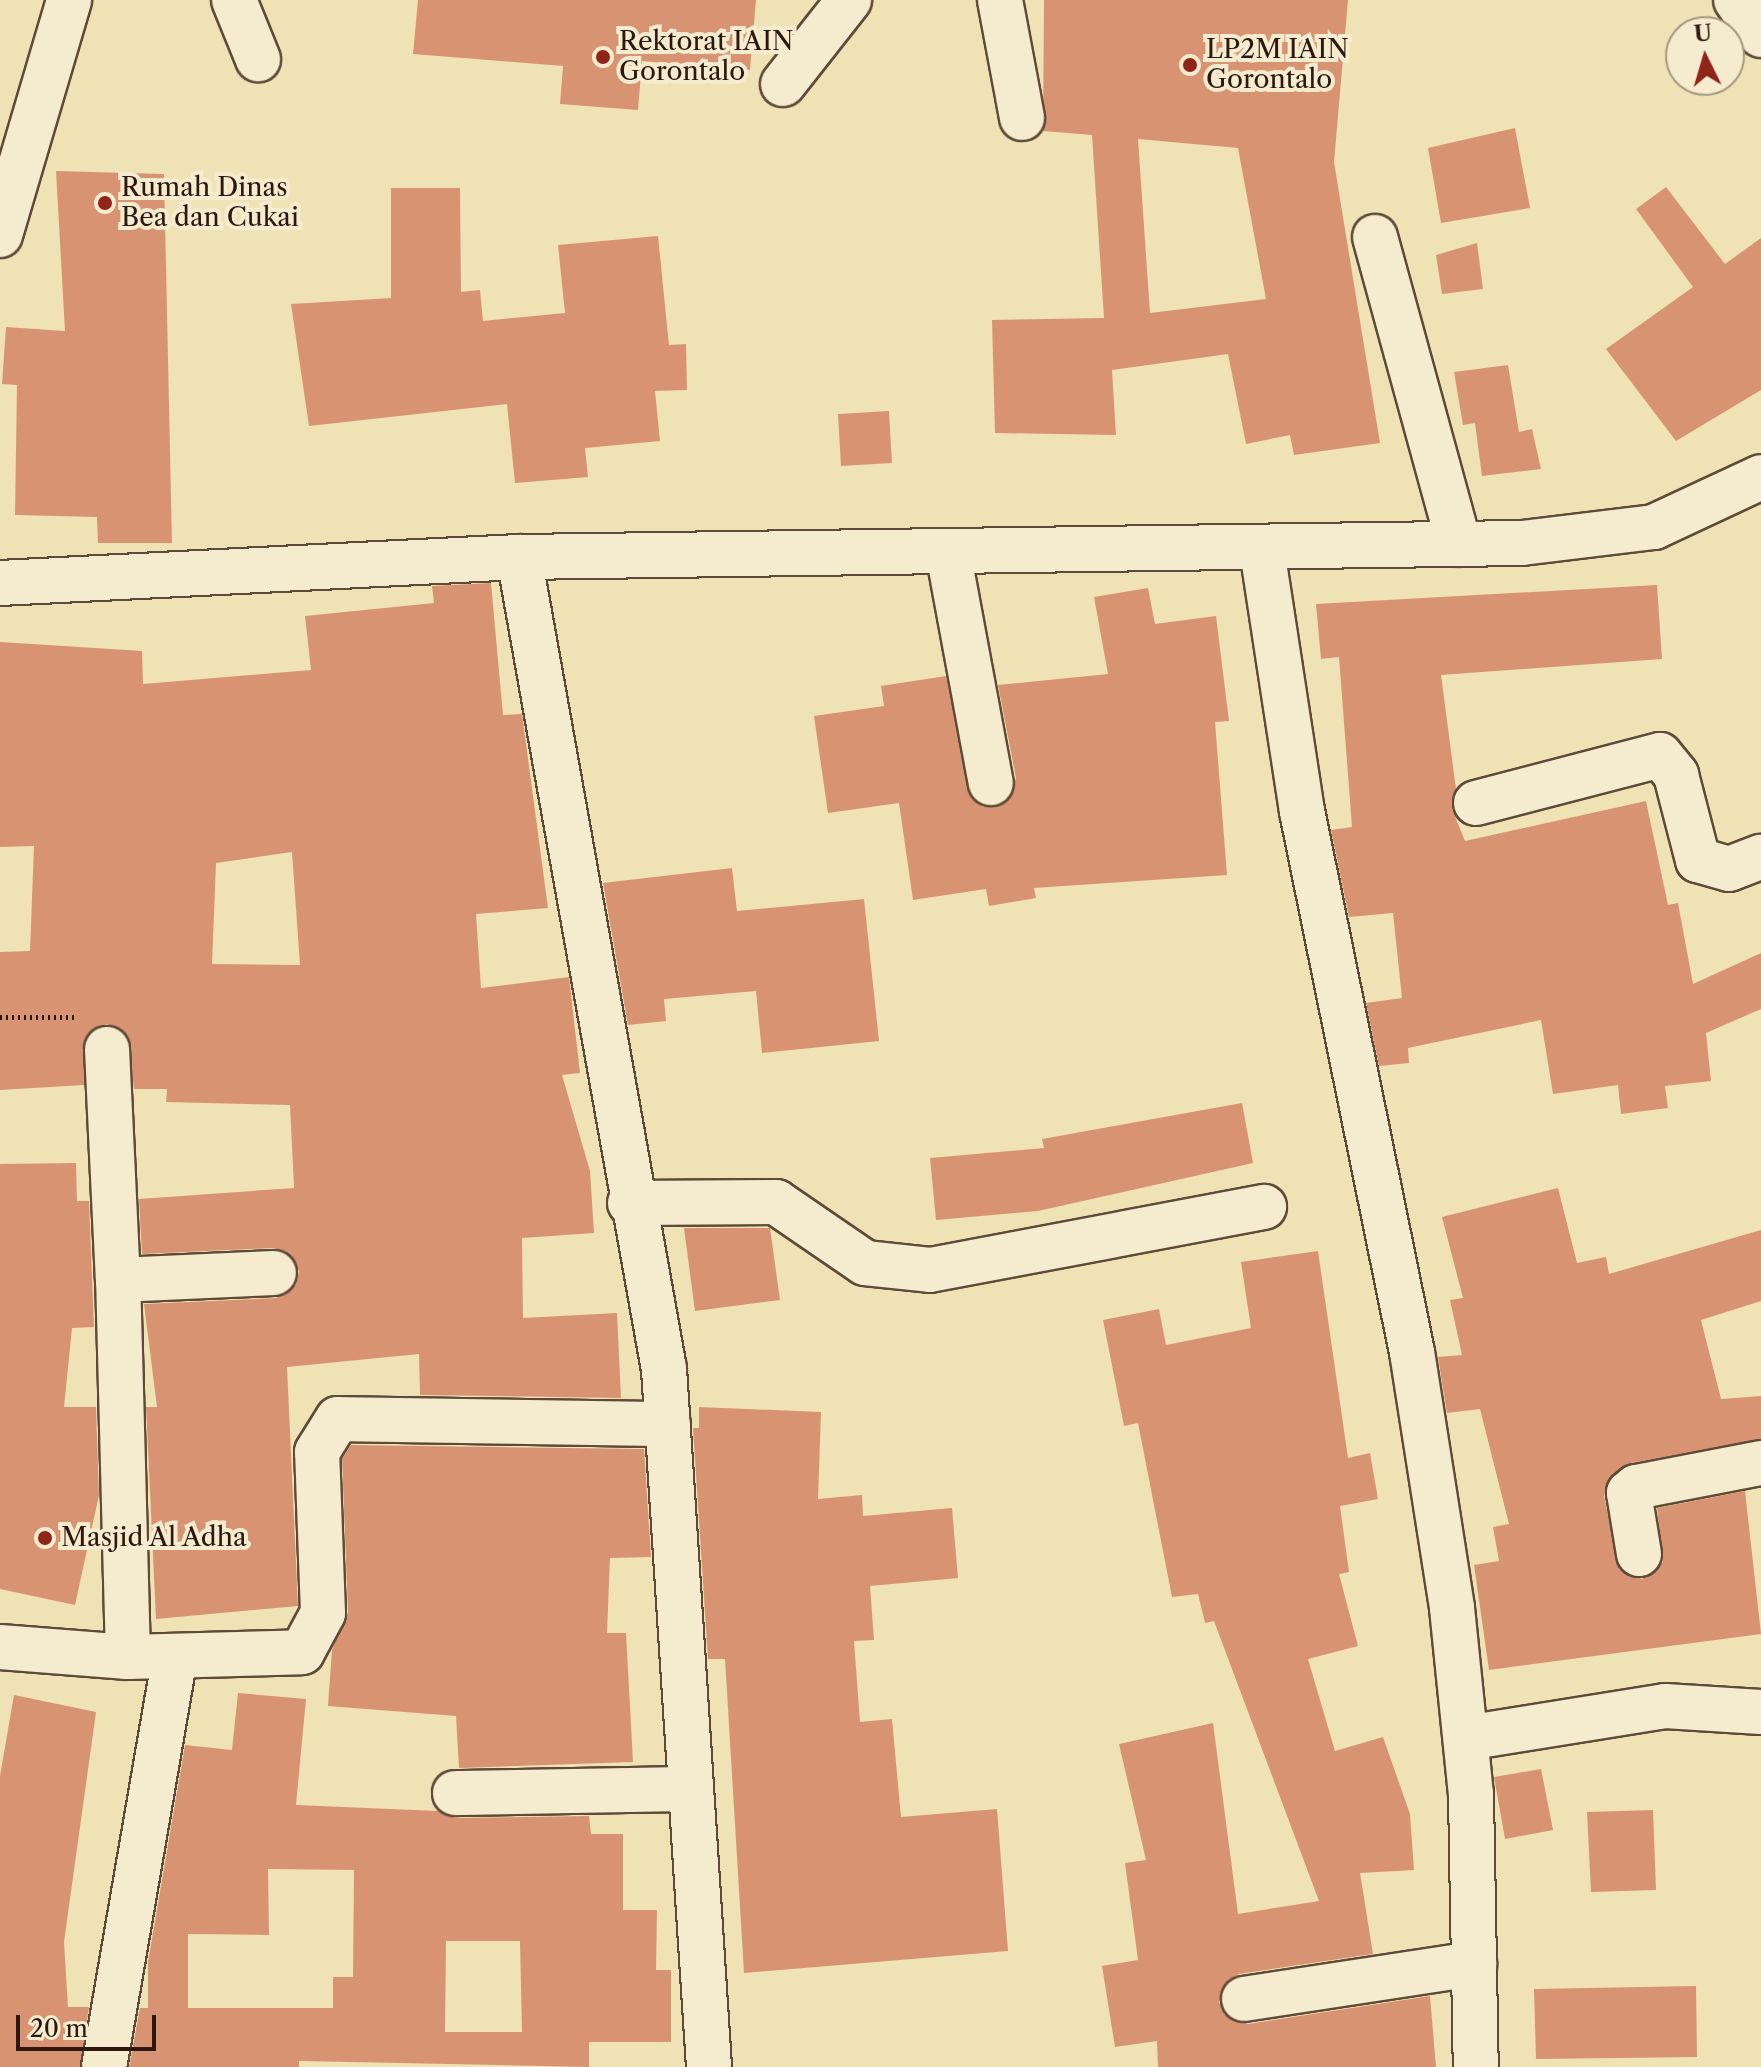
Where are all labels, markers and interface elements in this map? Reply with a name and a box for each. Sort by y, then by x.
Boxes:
north arrow [1665,16,1745,96]
text: U [1693,19,1713,48]
place label: Rektorat IAIN Gorontalo [619,26,793,88]
place label: LP2M IAIN Gorontalo [1206,34,1349,96]
marker: Rektorat IAIN Gorontalo [594,48,612,66]
marker: LP2M IAIN Gorontalo [1181,56,1199,74]
place label: Rumah Dinas Bea dan Cukai [121,172,299,234]
marker: Rumah Dinas Bea dan Cukai [96,194,114,212]
place label: Masjid Al Adha [61,1522,249,1554]
marker: Masjid Al Adha [36,1529,54,1547]
scale bar [20,1999,160,2049]
text: 20 m [30,2014,88,2043]

